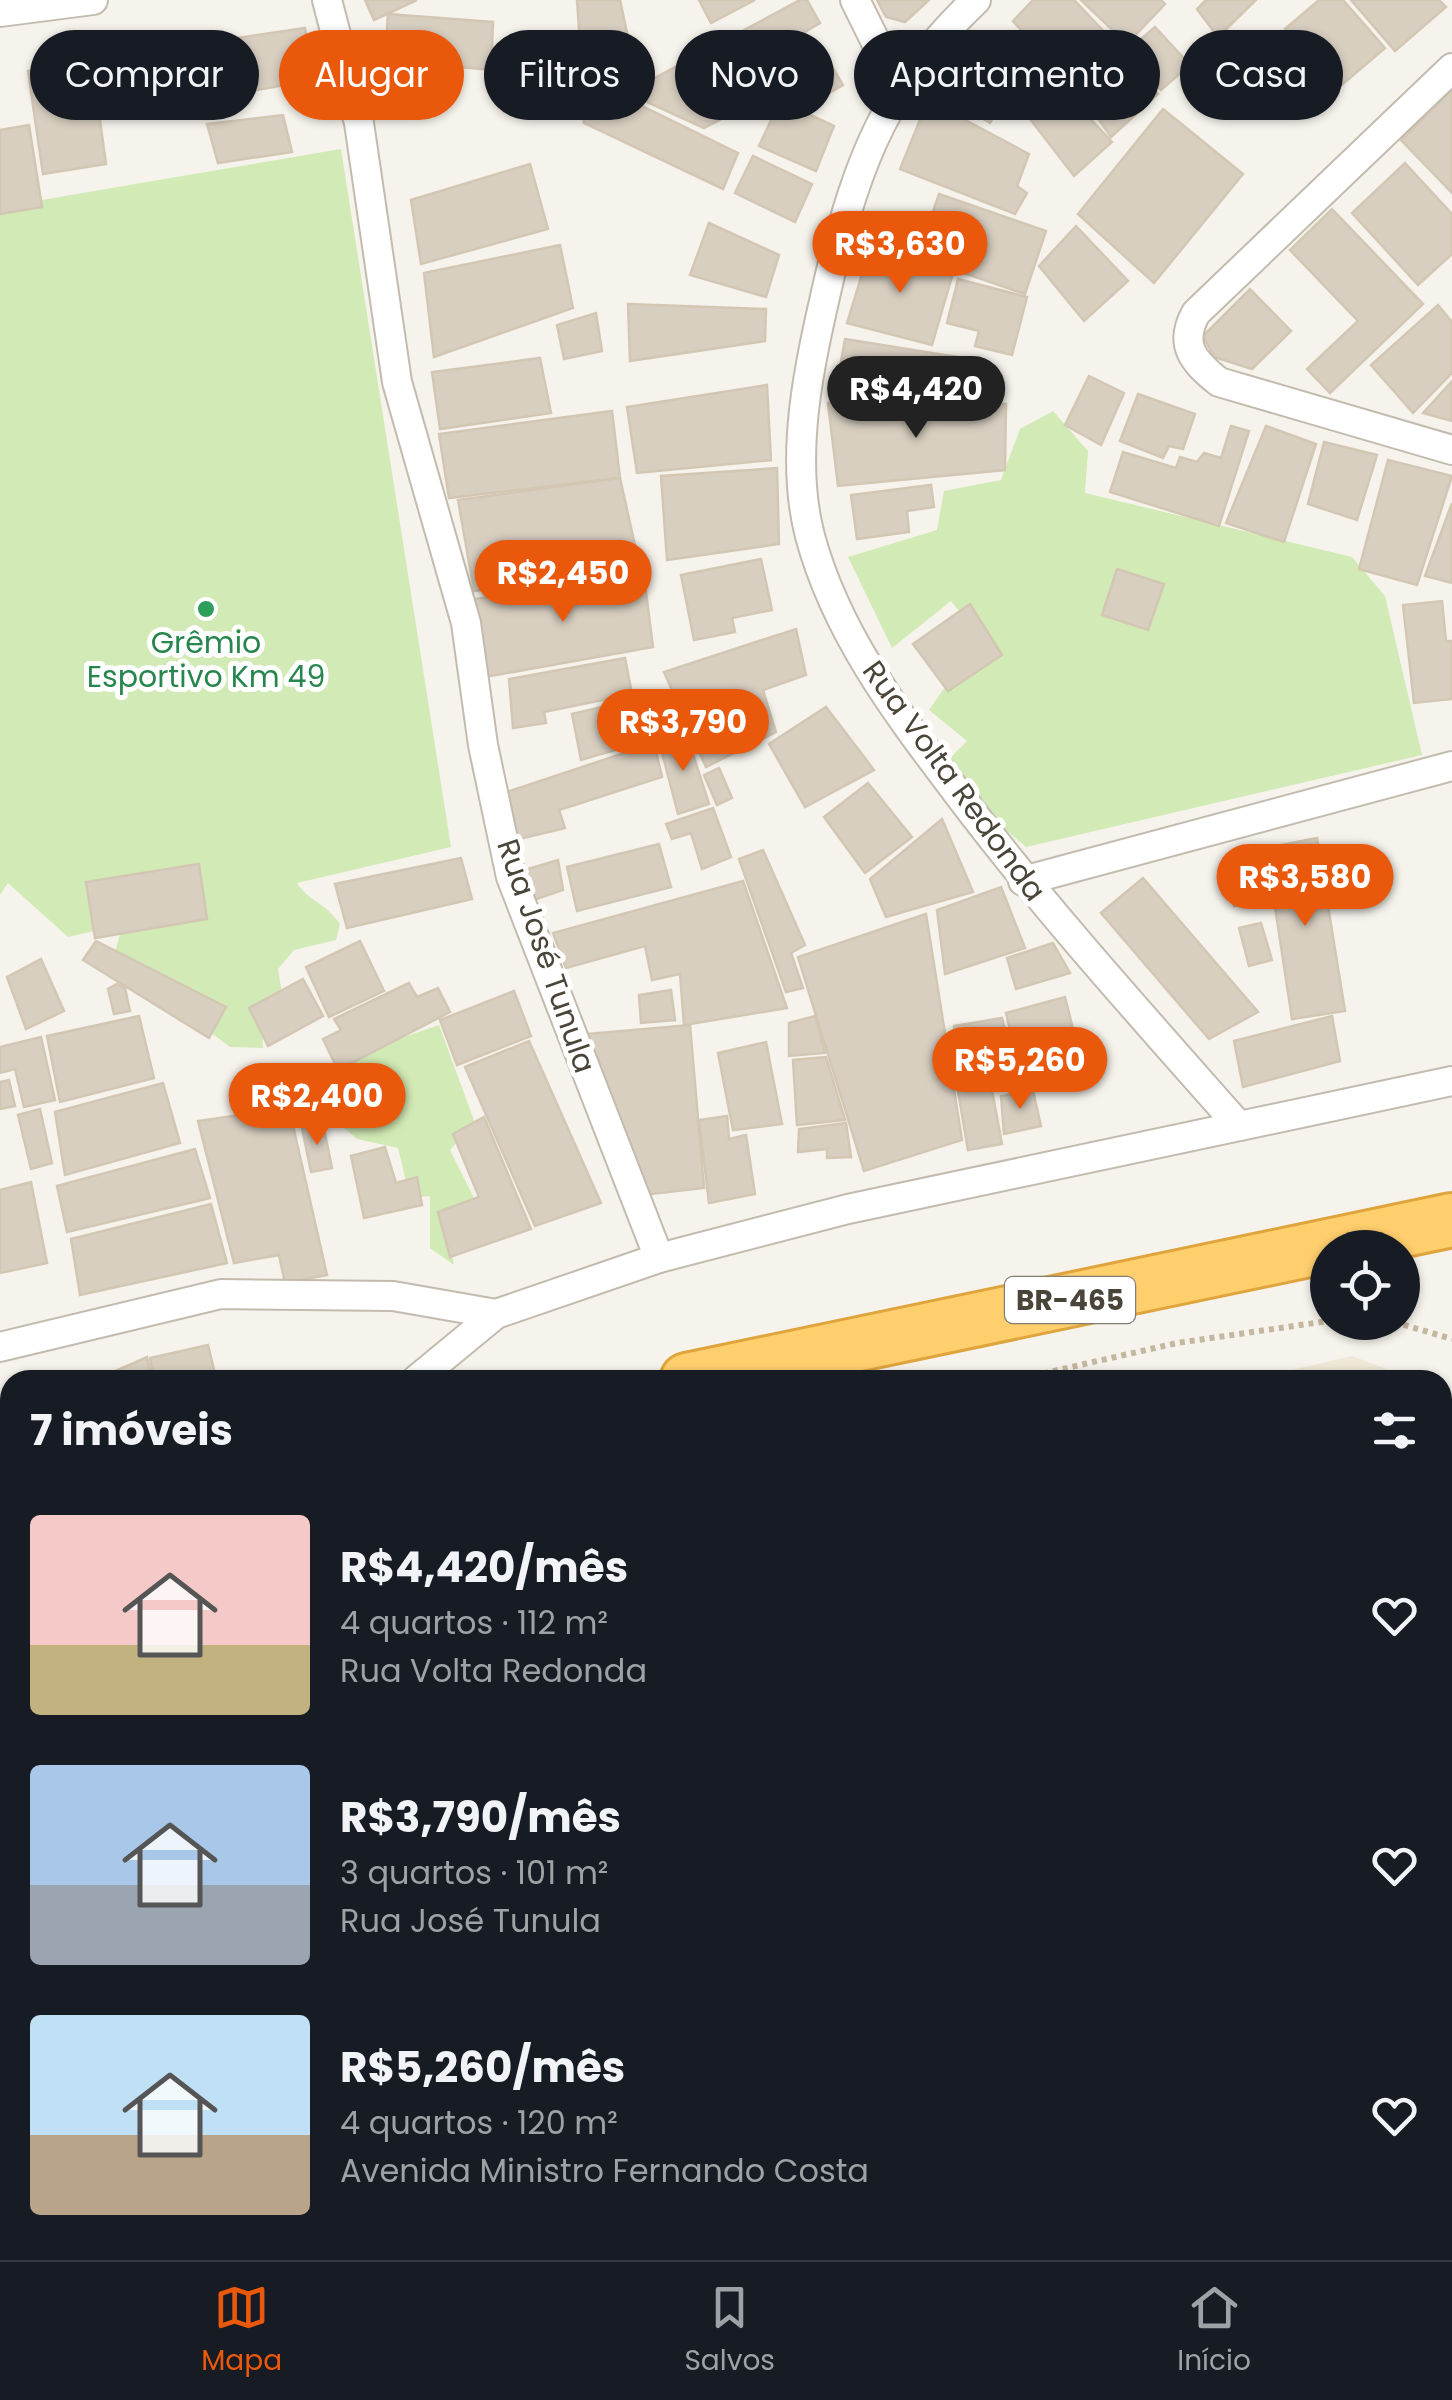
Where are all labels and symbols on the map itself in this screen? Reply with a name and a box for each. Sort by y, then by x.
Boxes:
pin: R$3,630 [808,211,992,296]
pin: R$4,420 [824,356,1008,441]
pin: R$2,450 [471,540,655,625]
marker: Grêmio Esportivo Km 49 [195,598,217,620]
place label: Grêmio Esportivo Km 49 [87,621,325,698]
street label: Rua Volta Redonda [852,652,1056,910]
pin: R$3,790 [591,689,775,774]
street label: Rua José Tunula [486,833,607,1078]
pin: R$3,580 [1213,844,1397,929]
pin: R$5,260 [928,1027,1112,1112]
pin: R$2,400 [225,1063,409,1148]
road number: BR-465 [1005,1277,1135,1323]

